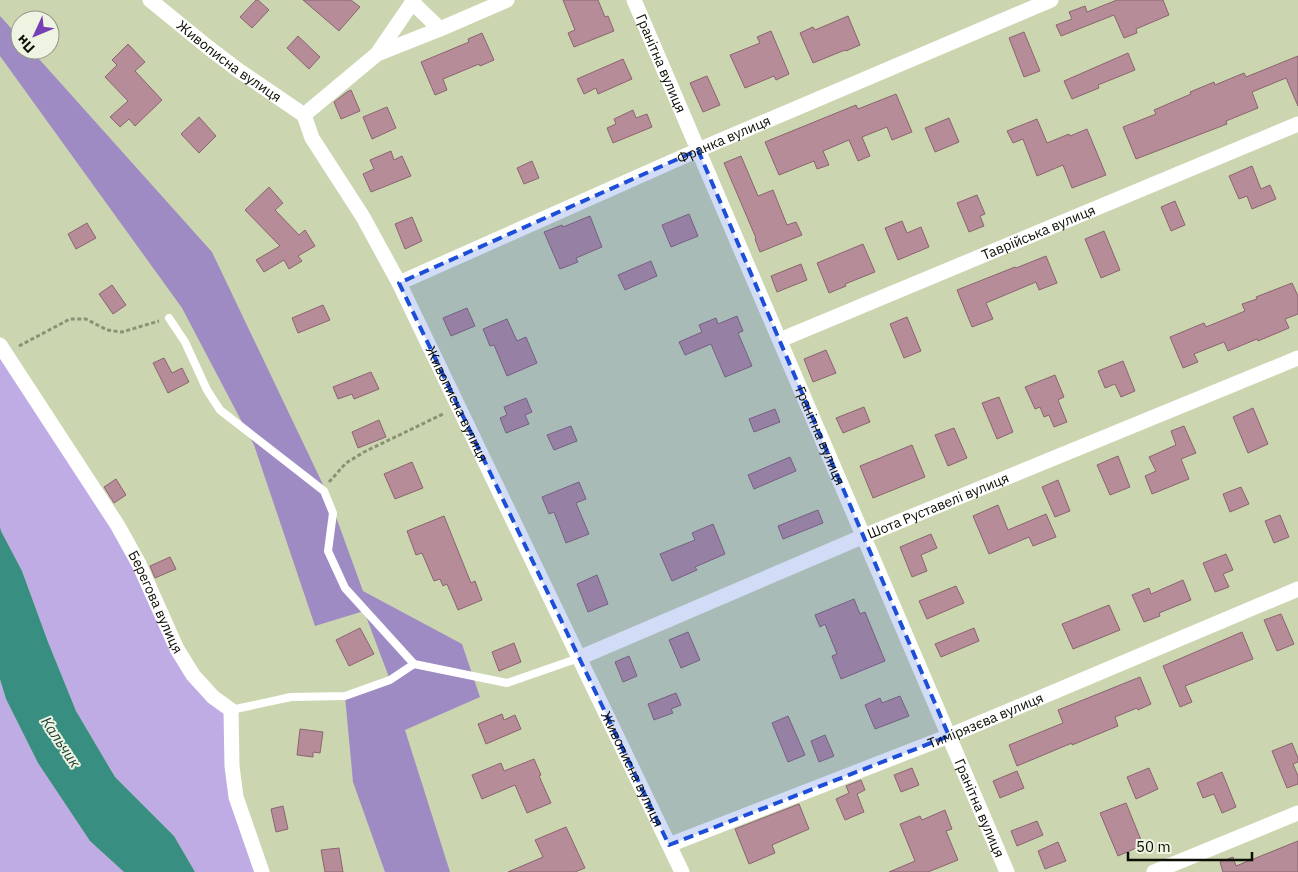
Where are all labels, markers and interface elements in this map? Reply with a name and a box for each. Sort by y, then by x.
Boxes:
north arrow [10,10,60,60]
street label: Гранітна вулиця [632,11,690,116]
street label: Живописна вулиця [173,16,285,106]
text: Пн [13,31,39,57]
street label: Франка вулиця [674,111,773,167]
street label: Таврійська вулиця [979,201,1098,264]
street label: Живописна вулиця [422,343,493,465]
street label: Гранітна вулиця [791,384,849,488]
street label: Шота Руставелі вулиця [864,469,1012,543]
street label: Берегова вулиця [124,547,187,657]
street label: Тимірязєва вулиця [925,688,1046,752]
street label: Живописна вулиця [597,708,668,830]
water label: Кальчик [37,713,85,772]
street label: Гранітна вулиця [951,756,1009,860]
scale bar [1128,830,1252,862]
text: 50 m [1136,837,1171,856]

